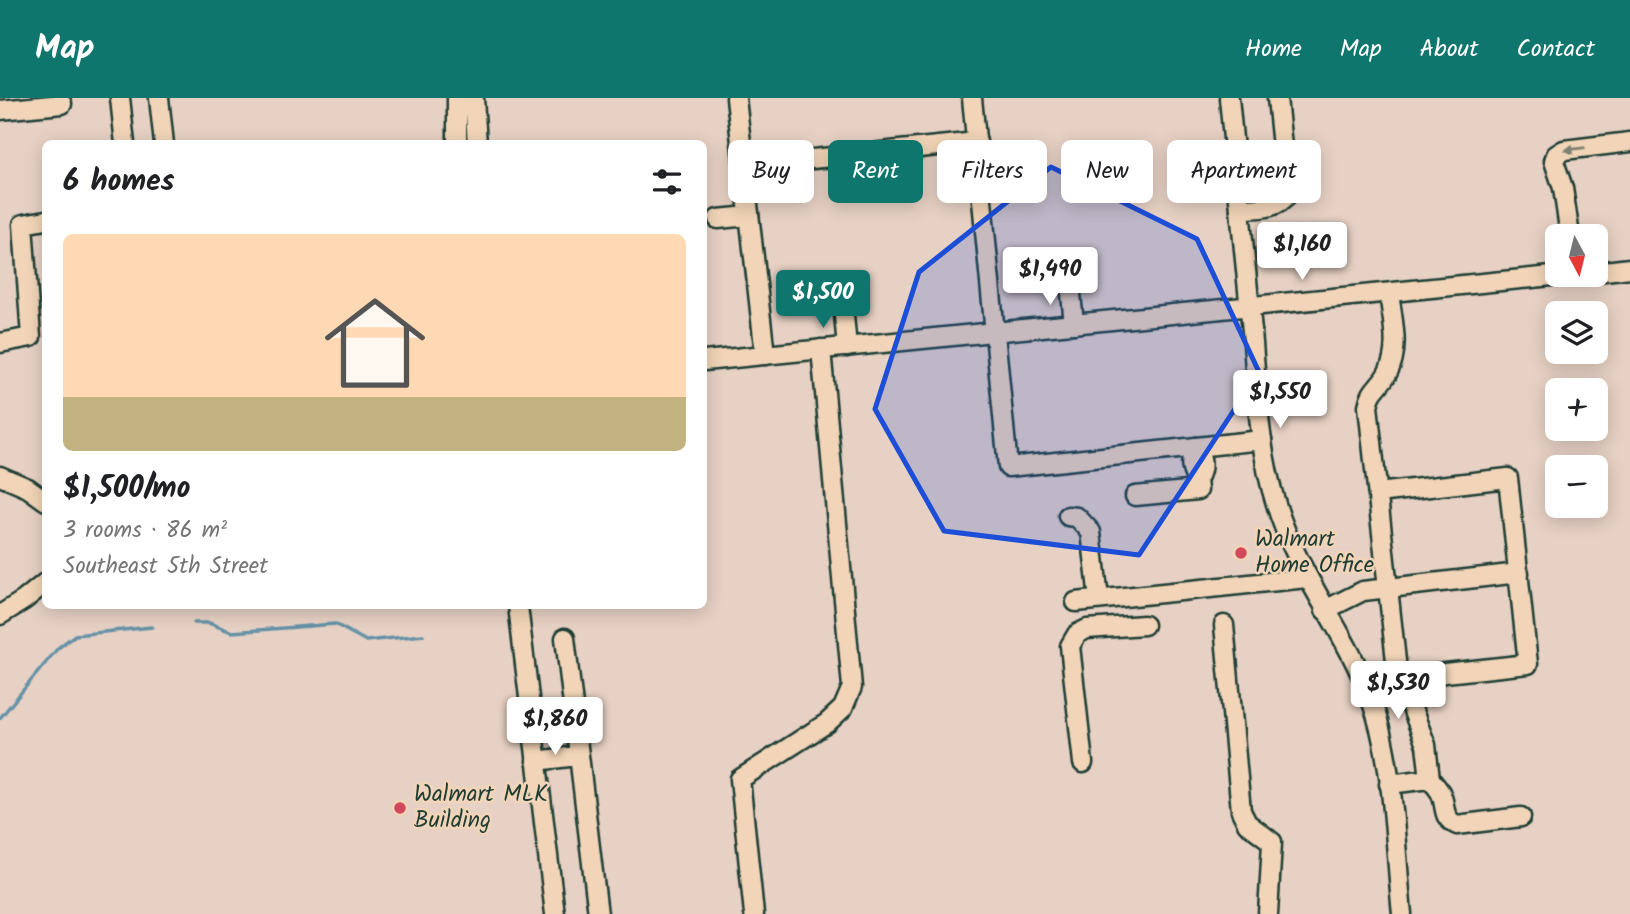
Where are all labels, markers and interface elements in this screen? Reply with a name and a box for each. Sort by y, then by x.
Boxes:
text: Map [35,23,95,76]
text: Home [1245,30,1302,69]
text: Map [1340,30,1382,69]
text: About [1420,30,1478,69]
text: Contact [1516,30,1595,69]
chip: Buy [728,140,814,203]
chip: Rent [828,140,923,203]
chip: Filters [937,140,1047,203]
chip: New [1061,140,1153,203]
chip: Apartment [1167,140,1321,203]
one-way arrow [1564,143,1586,154]
text: 6 homes [63,158,175,206]
icon: filters [648,163,686,201]
pin: $1,160 [1245,222,1359,282]
north arrow [1545,224,1608,287]
map controls [1545,224,1608,518]
text: $1,160 [1273,227,1331,263]
pin: $1,490 [993,248,1107,307]
text: $1,490 [1019,252,1081,288]
pin: $1,500 [766,271,880,330]
text: $1,500 [792,275,854,311]
icon: home [312,280,438,406]
button: layers [1545,301,1608,364]
pin: $1,550 [1223,370,1337,430]
text: $1,550 [1249,375,1311,411]
button: + [1545,378,1608,441]
button: − [1545,455,1608,518]
text: $1,500/mo [63,465,190,513]
text: 3 rooms · 86 m² [63,513,227,549]
place label: Walmart Home Office [1255,522,1374,584]
marker: Walmart Home Office [1233,545,1249,561]
text: Southeast 5th Street [63,549,268,585]
pin: $1,530 [1341,662,1455,721]
text: $1,530 [1367,666,1429,702]
pin: $1,860 [498,698,612,757]
text: $1,860 [523,702,587,738]
place label: Walmart MLK Building [414,777,548,839]
marker: Walmart MLK Building [392,800,408,816]

